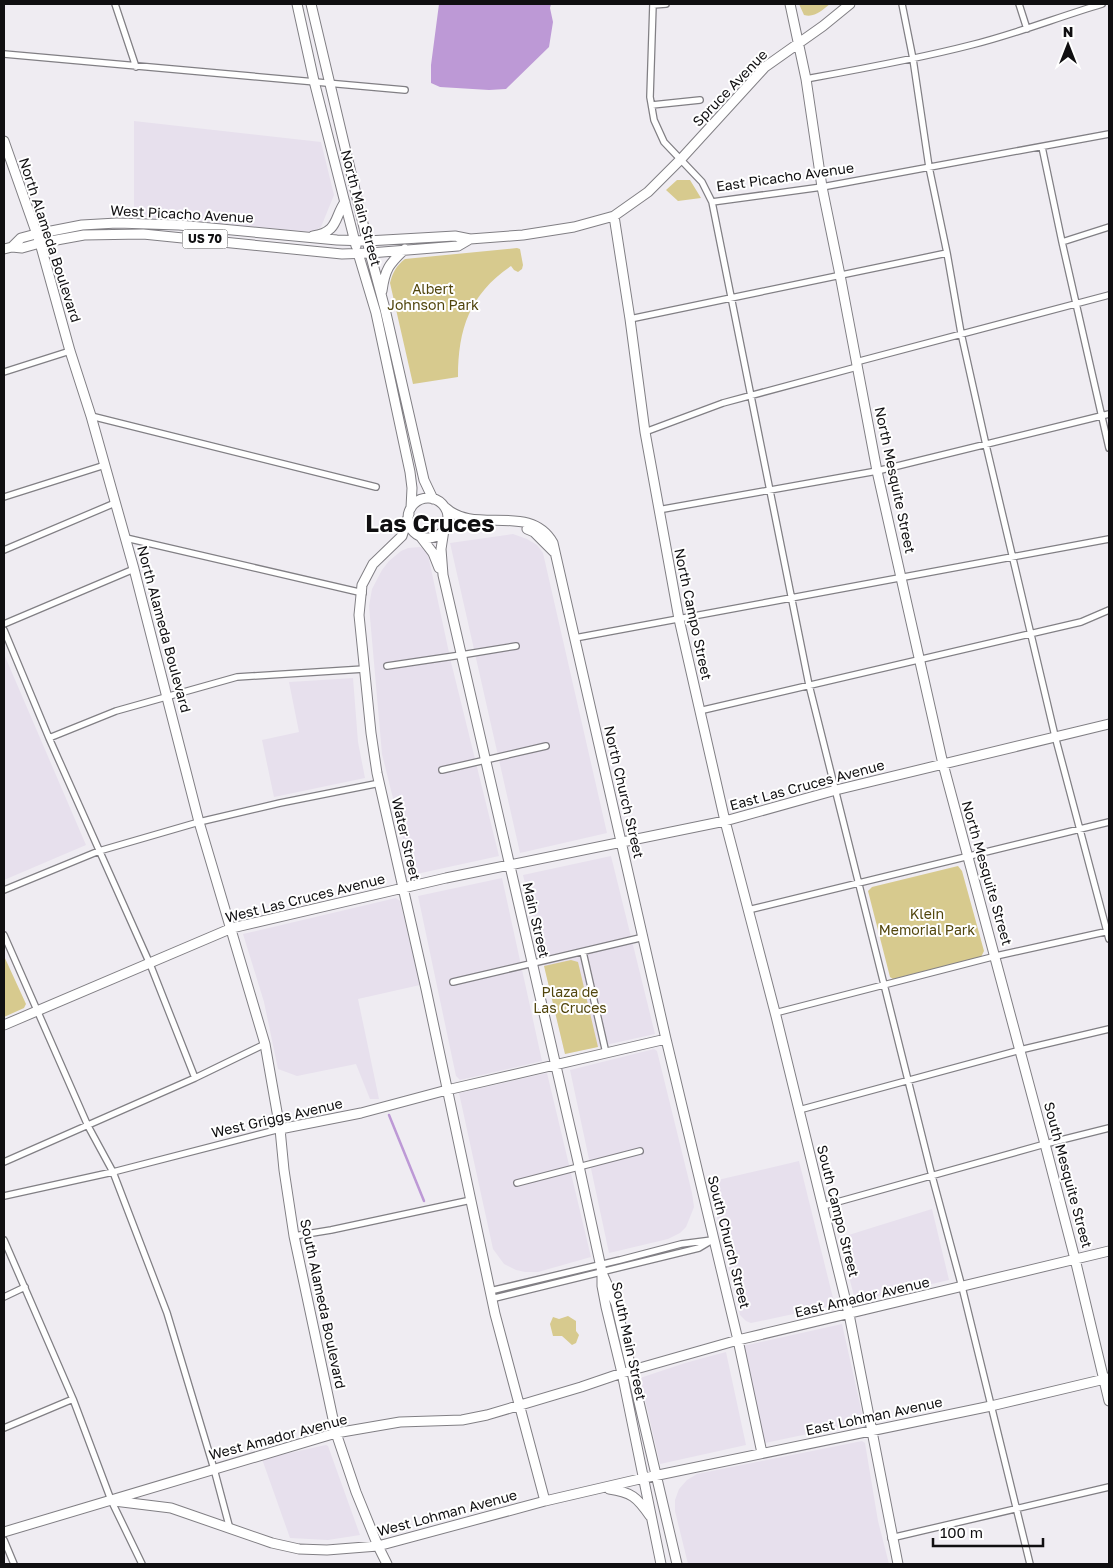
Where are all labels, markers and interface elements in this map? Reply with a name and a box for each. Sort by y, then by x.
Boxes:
north arrow [1043,20,1093,70]
text: N [1063,23,1073,40]
street label: Spruce Avenue [689,46,771,130]
street label: North Main Street [338,148,385,268]
street label: North Alameda Boulevard [16,155,85,324]
street label: East Picacho Avenue [715,158,855,195]
street label: West Picacho Avenue [110,201,254,226]
road number: US 70 [182,230,228,248]
park label: Albert Johnson Park [387,280,479,313]
street label: North Mesquite Street [872,405,919,555]
district label: Las Cruces [365,508,495,537]
street label: North Alameda Boulevard [134,544,195,714]
street label: North Campo Street [671,546,716,681]
street label: North Church Street [601,724,648,860]
street label: East Las Cruces Avenue [728,756,886,813]
street label: Water Street [389,796,424,882]
street label: North Mesquite Street [959,799,1016,947]
street label: West Las Cruces Avenue [223,869,387,926]
street label: Main Street [520,880,553,959]
park label: Klein Memorial Park [879,905,975,938]
park label: Plaza de Las Cruces [533,983,607,1016]
street label: West Griggs Avenue [210,1094,344,1141]
street label: South Mesquite Street [1041,1100,1096,1250]
street label: South Campo Street [814,1143,863,1279]
street label: South Church Street [705,1174,754,1310]
street label: South Alameda Boulevard [297,1217,350,1390]
street label: East Amador Avenue [793,1273,931,1320]
street label: South Main Street [609,1280,650,1402]
street label: East Lohman Avenue [804,1393,944,1438]
street label: West Amador Avenue [207,1410,349,1463]
street label: West Lohman Avenue [375,1486,519,1539]
scale bar [933,1516,1043,1548]
text: 100 m [940,1523,983,1541]

